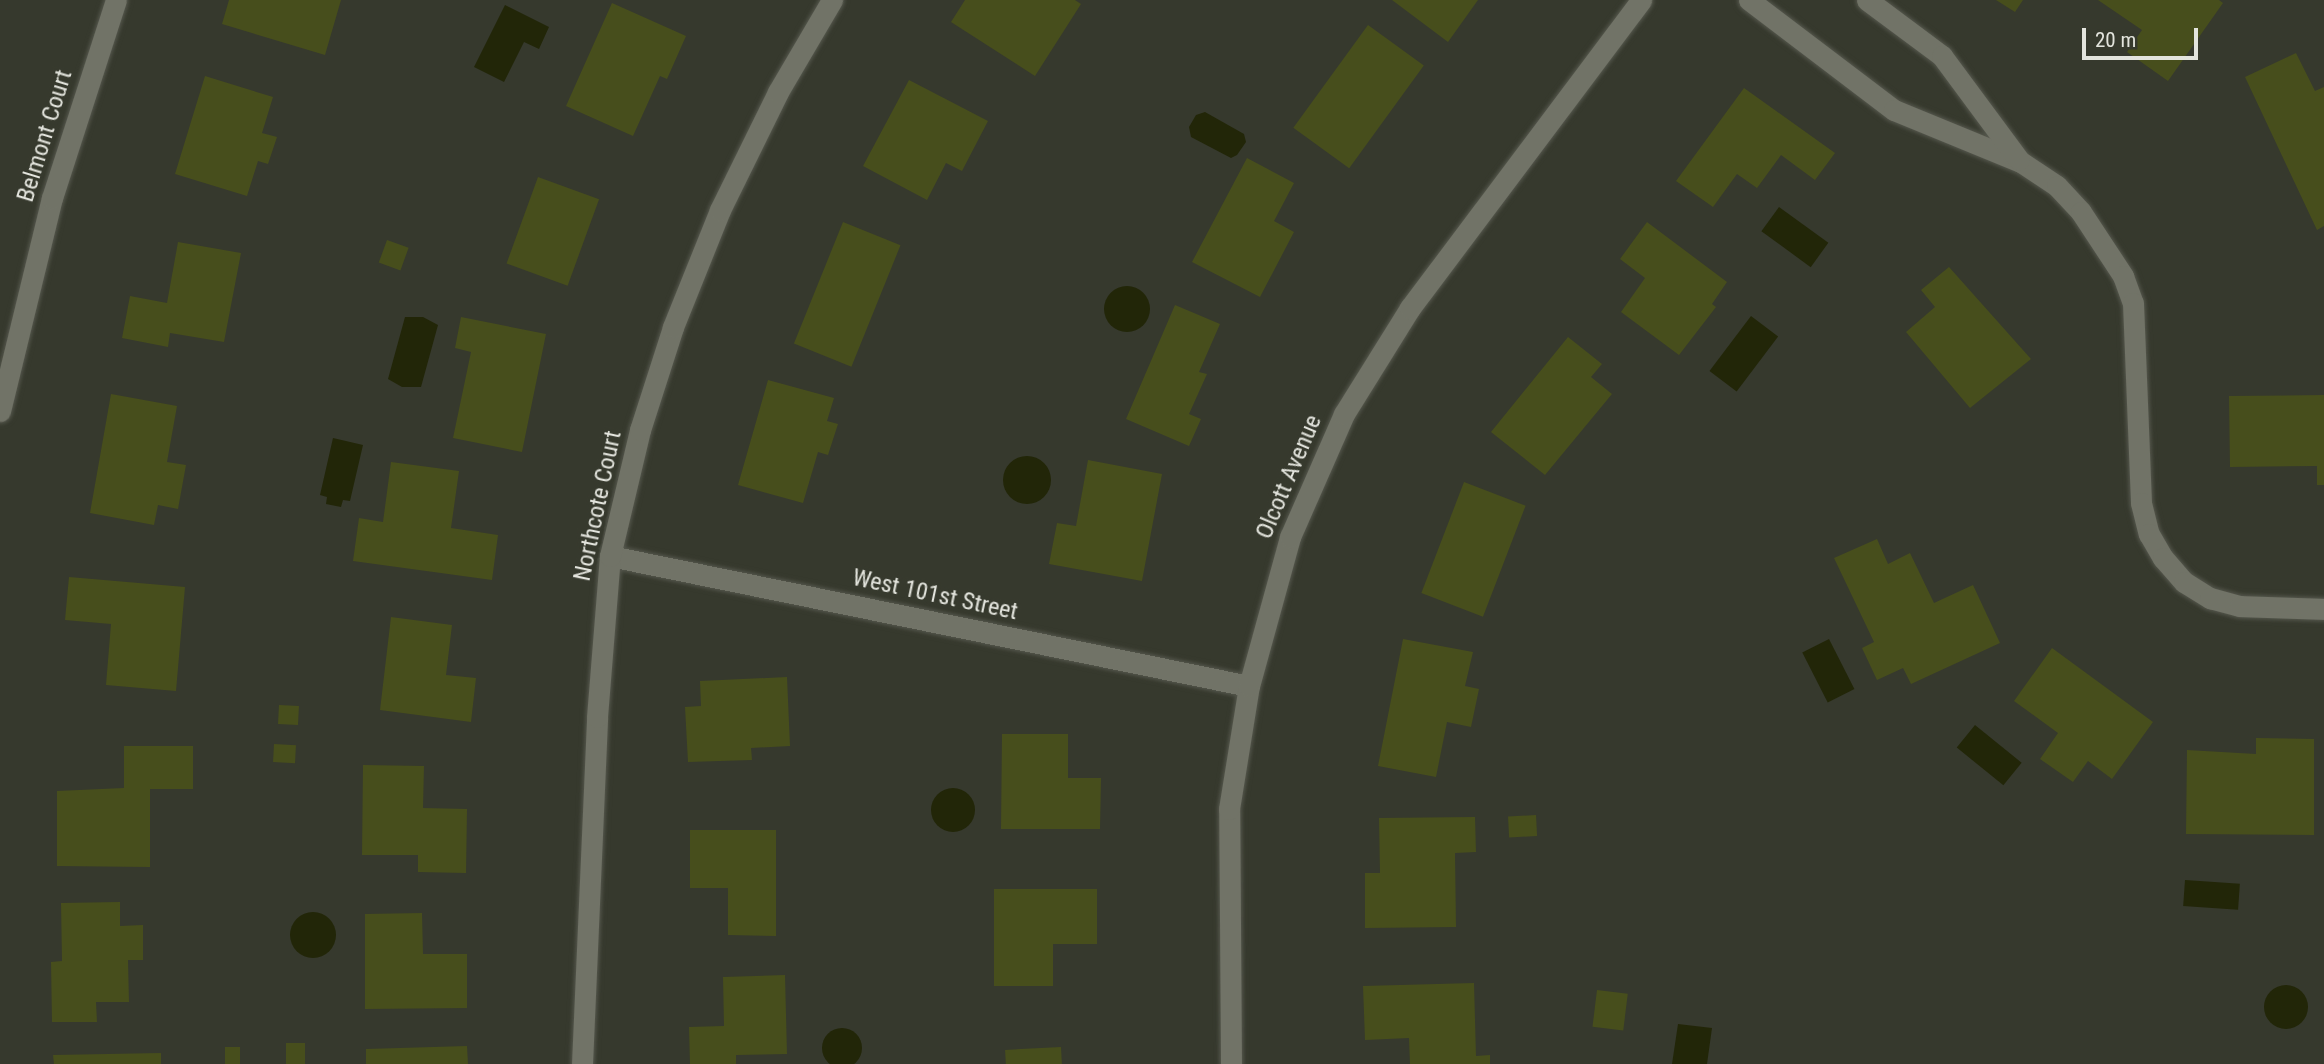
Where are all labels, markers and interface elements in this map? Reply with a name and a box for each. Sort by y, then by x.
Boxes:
scale bar [2086,14,2202,58]
text: 20 m [2095,28,2136,52]
street label: Belmont Court [11,67,79,205]
street label: Olcott Avenue [1250,411,1328,543]
street label: Northcote Court [568,428,628,584]
street label: West 101st Street [850,563,1020,627]

